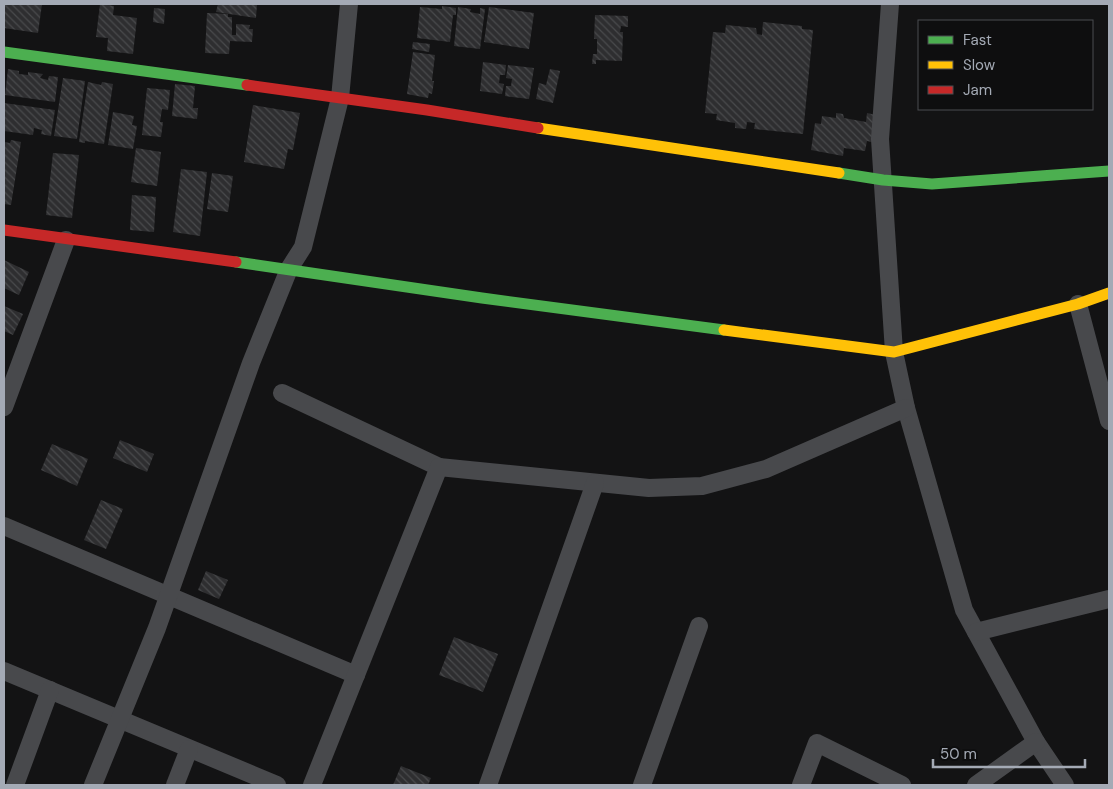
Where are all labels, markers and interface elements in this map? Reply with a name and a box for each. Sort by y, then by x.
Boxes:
legend [918,20,1093,110]
text: Fast [963,30,992,50]
text: Slow [963,55,996,75]
text: Jam [963,80,992,100]
scale bar [933,736,1086,768]
text: 50 m [940,744,977,764]

